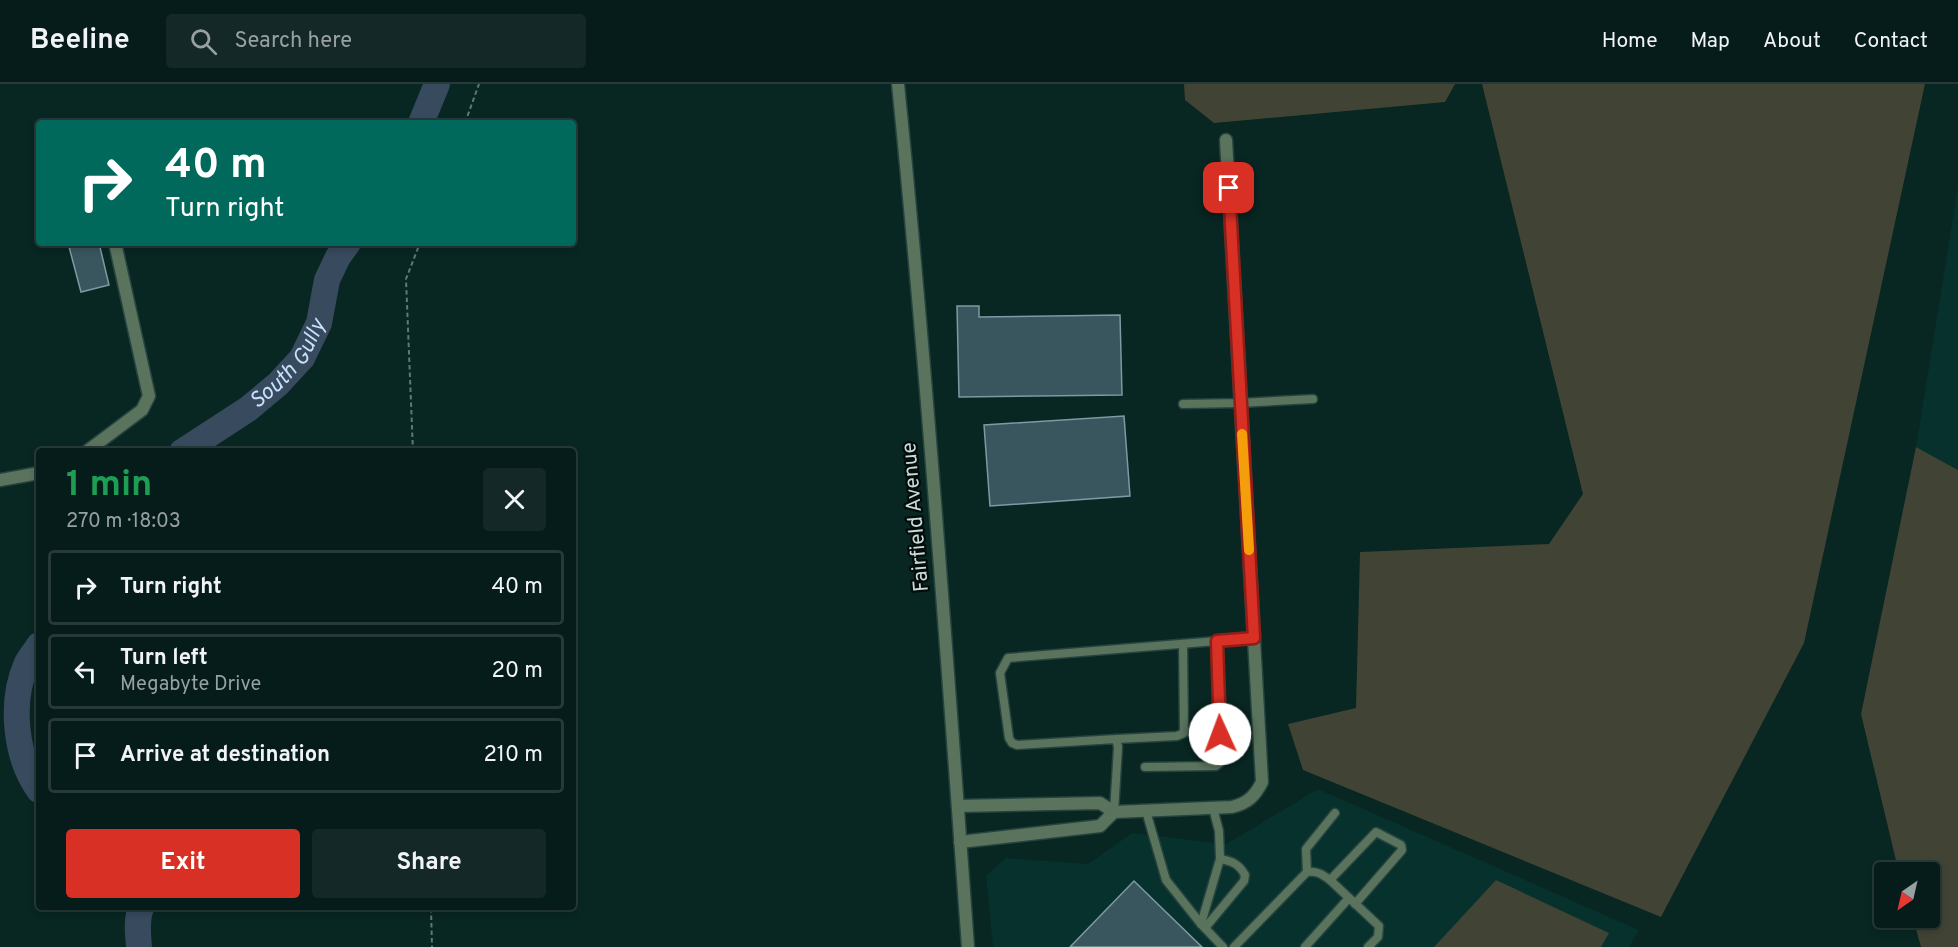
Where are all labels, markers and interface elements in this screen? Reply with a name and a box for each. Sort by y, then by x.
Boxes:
search box [166,14,586,68]
text: Beeline [30,23,130,59]
icon: search [187,25,220,58]
text: Search here [235,28,352,55]
text: Home [1602,28,1658,55]
text: Map [1691,28,1730,55]
text: About [1763,28,1821,55]
text: Contact [1854,28,1928,55]
text: 40 m [165,140,267,193]
icon: right [66,144,144,222]
pin [1203,162,1254,213]
icon: arrive [1212,171,1245,204]
text: Turn right [165,192,284,226]
water label: South Gully [244,313,333,415]
street label: Fairfield Avenue [896,441,936,593]
text: 1 min [66,463,152,509]
button: close [483,468,546,531]
text: 270 m · 18:03 [66,509,181,535]
icon: right [69,571,102,604]
text: Turn right [120,574,222,601]
text: 40 m [491,574,543,601]
text: Turn left [120,645,208,672]
icon: left [69,655,102,688]
text: 20 m [492,658,543,685]
text: Megabyte Drive [120,672,261,698]
position arrow [1188,702,1252,766]
icon: arrive [69,739,102,772]
text: Arrive at destination [120,742,330,769]
text: 210 m [483,742,543,769]
button: Exit [66,829,300,898]
button: Share [312,829,546,898]
north arrow [1874,862,1940,928]
map controls [1874,862,1940,928]

